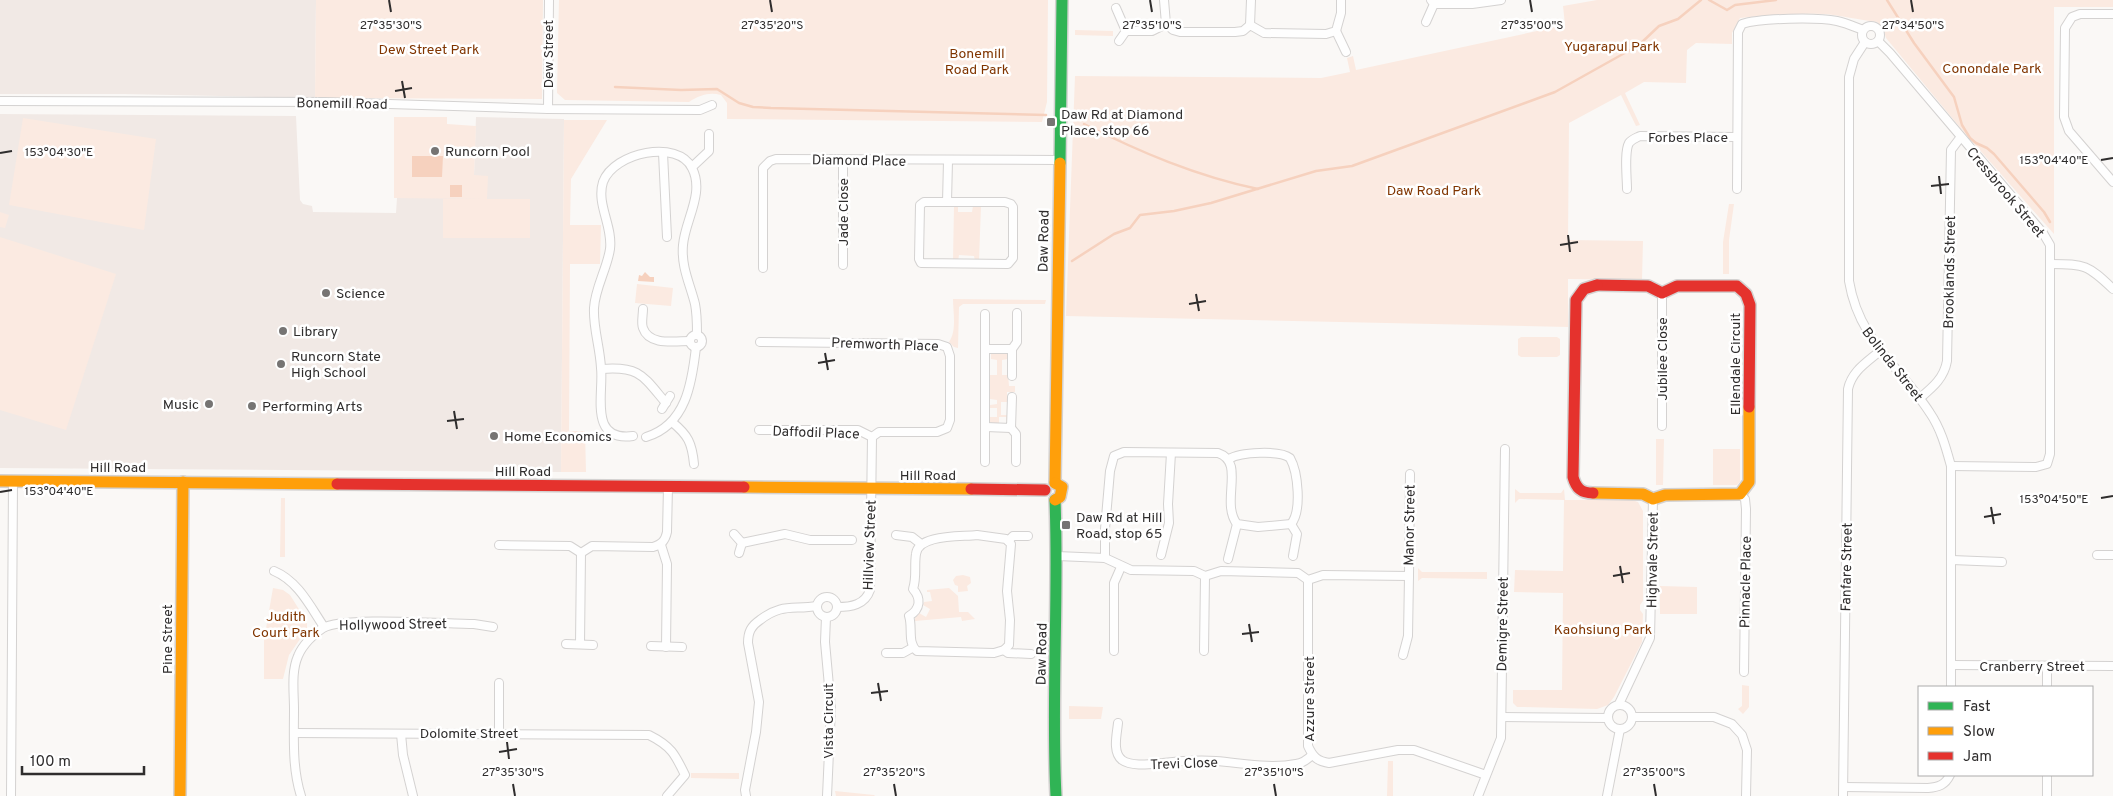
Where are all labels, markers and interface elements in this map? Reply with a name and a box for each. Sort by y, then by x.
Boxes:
text: 27°35'30"S [360,18,422,34]
text: 27°35'20"S [741,18,803,34]
text: 27°35'10"S [1122,18,1182,34]
text: 27°35'00"S [1501,18,1563,34]
text: 27°34'50"S [1882,18,1944,34]
street label: Dew Street [541,20,558,88]
park label: Yugarapul Park [1564,39,1660,56]
park label: Dew Street Park [379,42,479,59]
park label: Bonemill Road Park [945,46,1009,79]
park label: Conondale Park [1942,61,2042,78]
street label: Bonemill Road [296,95,388,114]
place label: Daw Rd at Diamond Place, stop 66 [1061,107,1183,140]
marker: Daw Rd at Diamond Place, stop 66 [1045,116,1057,128]
street label: Forbes Place [1648,130,1728,147]
place label: Runcorn Pool [445,144,530,161]
street label: Cressbrook Street [1962,144,2048,242]
text: 153°04'30"E [25,145,93,161]
marker: Runcorn Pool [429,145,441,157]
street label: Diamond Place [812,152,906,171]
text: 153°04'40"E [2020,153,2088,169]
street label: Jade Close [836,178,853,246]
park label: Daw Road Park [1387,183,1481,200]
street label: Daw Road [1035,210,1054,272]
street label: Brooklands Street [1941,215,1960,329]
place label: Science [336,286,385,303]
marker: Science [320,287,332,299]
street label: Ellendale Circuit [1728,313,1745,415]
street label: Jubilee Close [1655,317,1672,401]
place label: Library [293,324,338,341]
street label: Bolinda Street [1858,324,1926,405]
marker: Library [277,325,289,337]
street label: Premworth Place [831,335,939,356]
place label: Runcorn State High School [291,349,381,382]
marker: Runcorn State High School [275,358,287,370]
place label: Music [163,397,199,414]
marker: Music [203,398,215,410]
place label: Performing Arts [262,399,363,416]
marker: Performing Arts [246,400,258,412]
street label: Daffodil Place [772,423,860,444]
place label: Home Economics [504,429,612,446]
marker: Home Economics [488,430,500,442]
street label: Hill Road [90,460,146,477]
street label: Hill Road [495,464,551,481]
street label: Hill Road [900,468,956,485]
text: 153°04'40"E [25,484,93,500]
street label: Manor Street [1401,484,1420,566]
text: 153°04'50"E [2020,492,2088,508]
street label: Hillview Street [860,499,881,591]
place label: Daw Rd at Hill Road, stop 65 [1076,510,1162,543]
street label: Highvale Street [1644,512,1663,608]
marker: Daw Rd at Hill Road, stop 65 [1060,519,1072,531]
street label: Fanfare Street [1838,522,1857,612]
street label: Pinnacle Place [1737,536,1756,628]
street label: Demigre Street [1494,576,1513,672]
street label: Pine Street [160,604,177,674]
park label: Judith Court Park [252,609,320,642]
street label: Hollywood Street [339,616,447,635]
park label: Kaohsiung Park [1554,622,1652,639]
street label: Daw Road [1033,623,1052,685]
street label: Azzure Street [1302,656,1319,742]
street label: Cranberry Street [1979,659,2085,676]
street label: Vista Circuit [821,683,838,759]
legend [1918,686,2093,776]
text: Fast [1963,698,1991,717]
text: Slow [1963,723,1995,742]
street label: Dolomite Street [420,726,518,743]
scale bar [22,744,145,776]
text: Jam [1963,748,1992,767]
text: 100 m [30,753,71,772]
street label: Trevi Close [1150,755,1218,774]
text: 27°35'30"S [482,765,544,781]
text: 27°35'20"S [863,765,925,781]
text: 27°35'10"S [1244,765,1304,781]
text: 27°35'00"S [1623,765,1685,781]

